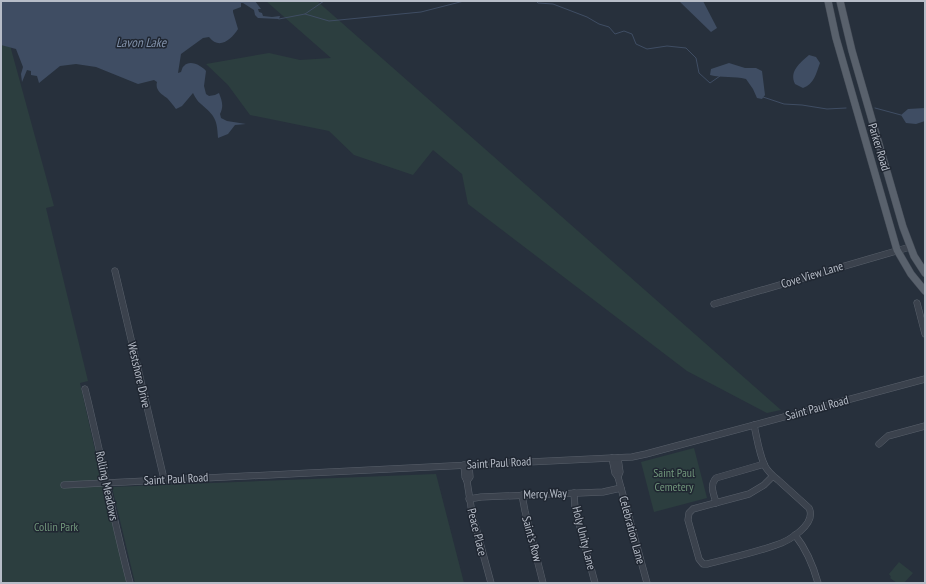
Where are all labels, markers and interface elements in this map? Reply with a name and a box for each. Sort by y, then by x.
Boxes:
water label: Lavon Lake [116,34,168,51]
street label: Parker Road [865,121,894,172]
street label: Cove View Lane [779,258,845,291]
street label: Westshore Drive [125,341,154,409]
street label: Saint Paul Road [784,392,850,423]
street label: Rolling Meadows [93,450,122,522]
street label: Saint Paul Road [466,453,532,472]
park label: Saint Paul Cemetery [653,465,695,494]
street label: Saint Paul Road [143,469,209,488]
street label: Mercy Way [523,485,567,502]
street label: Celebration Lane [616,494,649,566]
street label: Holy Unity Lane [569,505,600,571]
street label: Peace Place [464,507,491,557]
street label: Saint's Row [519,514,546,564]
park label: Collin Park [34,519,78,534]

